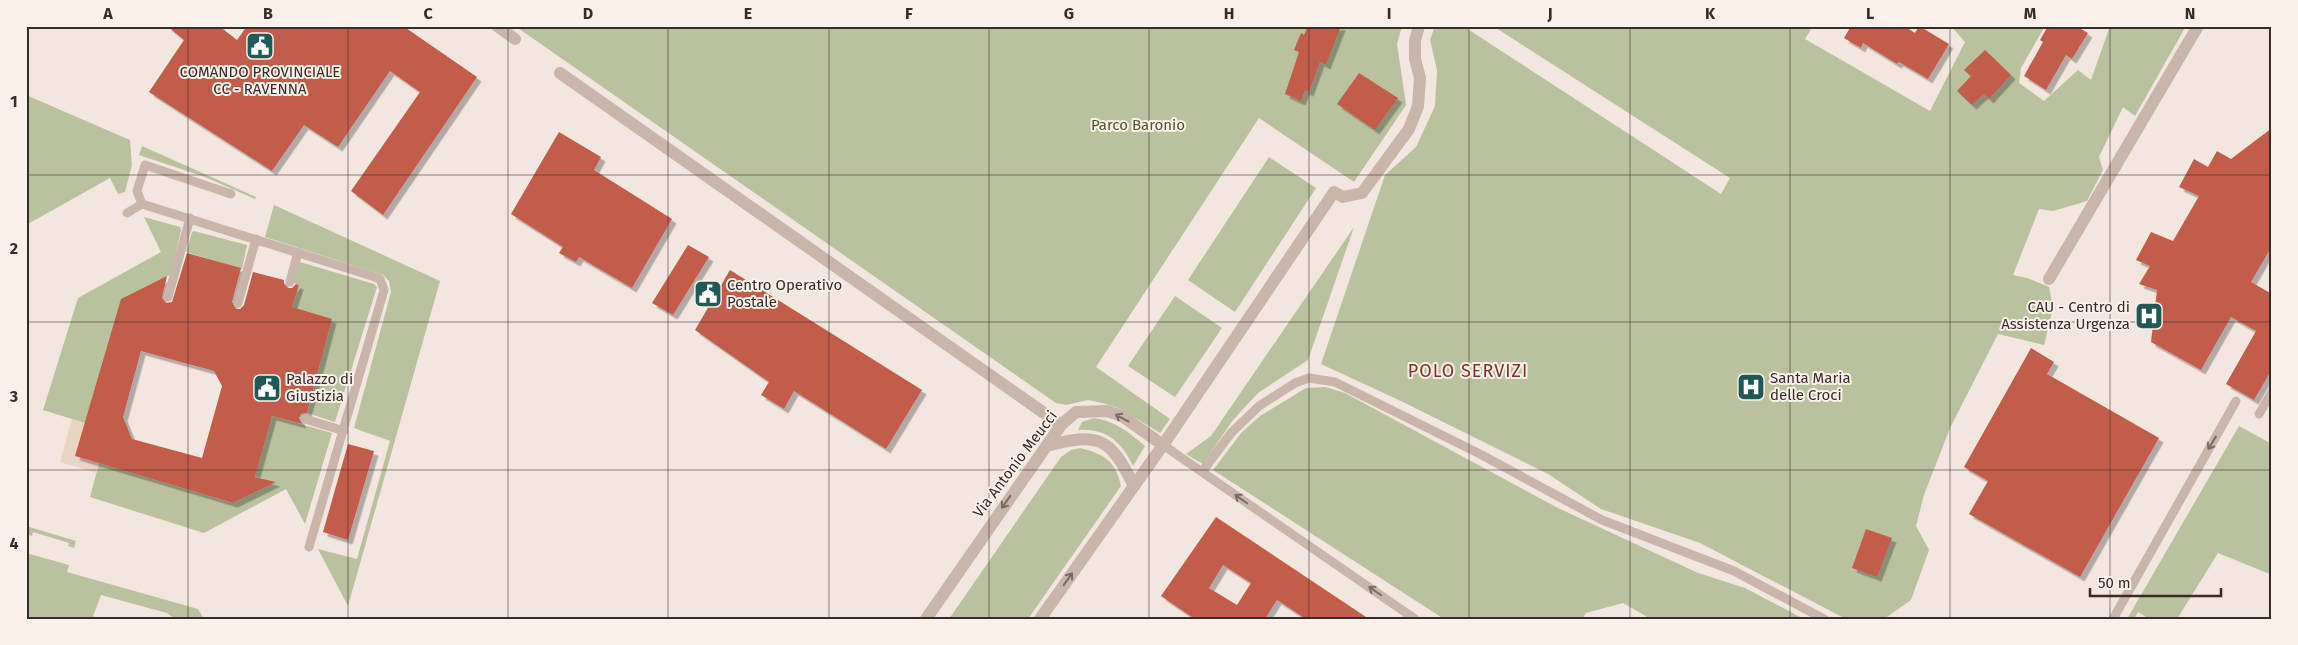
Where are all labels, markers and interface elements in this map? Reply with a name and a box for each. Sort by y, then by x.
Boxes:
text: A [102,4,113,23]
text: B [263,4,273,23]
text: C [423,4,433,23]
text: D [583,4,593,23]
text: E [744,4,752,23]
text: F [905,4,913,23]
text: G [1064,4,1074,23]
text: H [1224,4,1234,23]
text: I [1387,4,1391,23]
text: J [1546,4,1553,23]
text: K [1705,4,1716,23]
text: L [1866,4,1874,23]
text: M [2024,4,2037,23]
text: N [2185,4,2195,23]
public building icon: COMANDO PROVINCIALE CC - RAVENNA [245,31,275,61]
place label: COMANDO PROVINCIALE CC - RAVENNA [180,63,340,98]
text: 1 [10,92,18,111]
park label: Parco Baronio [1091,116,1185,134]
text: 2 [10,239,18,258]
place label: Centro Operativo Postale [727,276,842,311]
public building icon: Centro Operativo Postale [693,279,723,309]
place label: CAU - Centro di Assistenza Urgenza [2001,298,2130,333]
hospital icon: CAU - Centro di Assistenza Urgenza [2134,301,2164,331]
district label: POLO SERVIZI [1408,360,1528,382]
place label: Santa Maria delle Croci [1770,369,1851,404]
place label: Palazzo di Giustizia [286,370,353,405]
hospital icon: Santa Maria delle Croci [1736,372,1766,402]
public building icon: Palazzo di Giustizia [252,373,282,403]
text: 3 [9,387,18,406]
street label: Via Antonio Meucci [969,407,1061,521]
one-way arrow [1115,413,1130,423]
one-way arrow [2206,435,2216,449]
one-way arrow [1234,494,1248,504]
one-way arrow [1001,495,1012,508]
text: 4 [9,534,19,553]
scale bar [2090,565,2222,597]
one-way arrow [1063,572,1073,586]
text: 50 m [2098,574,2131,592]
one-way arrow [1368,586,1382,596]

